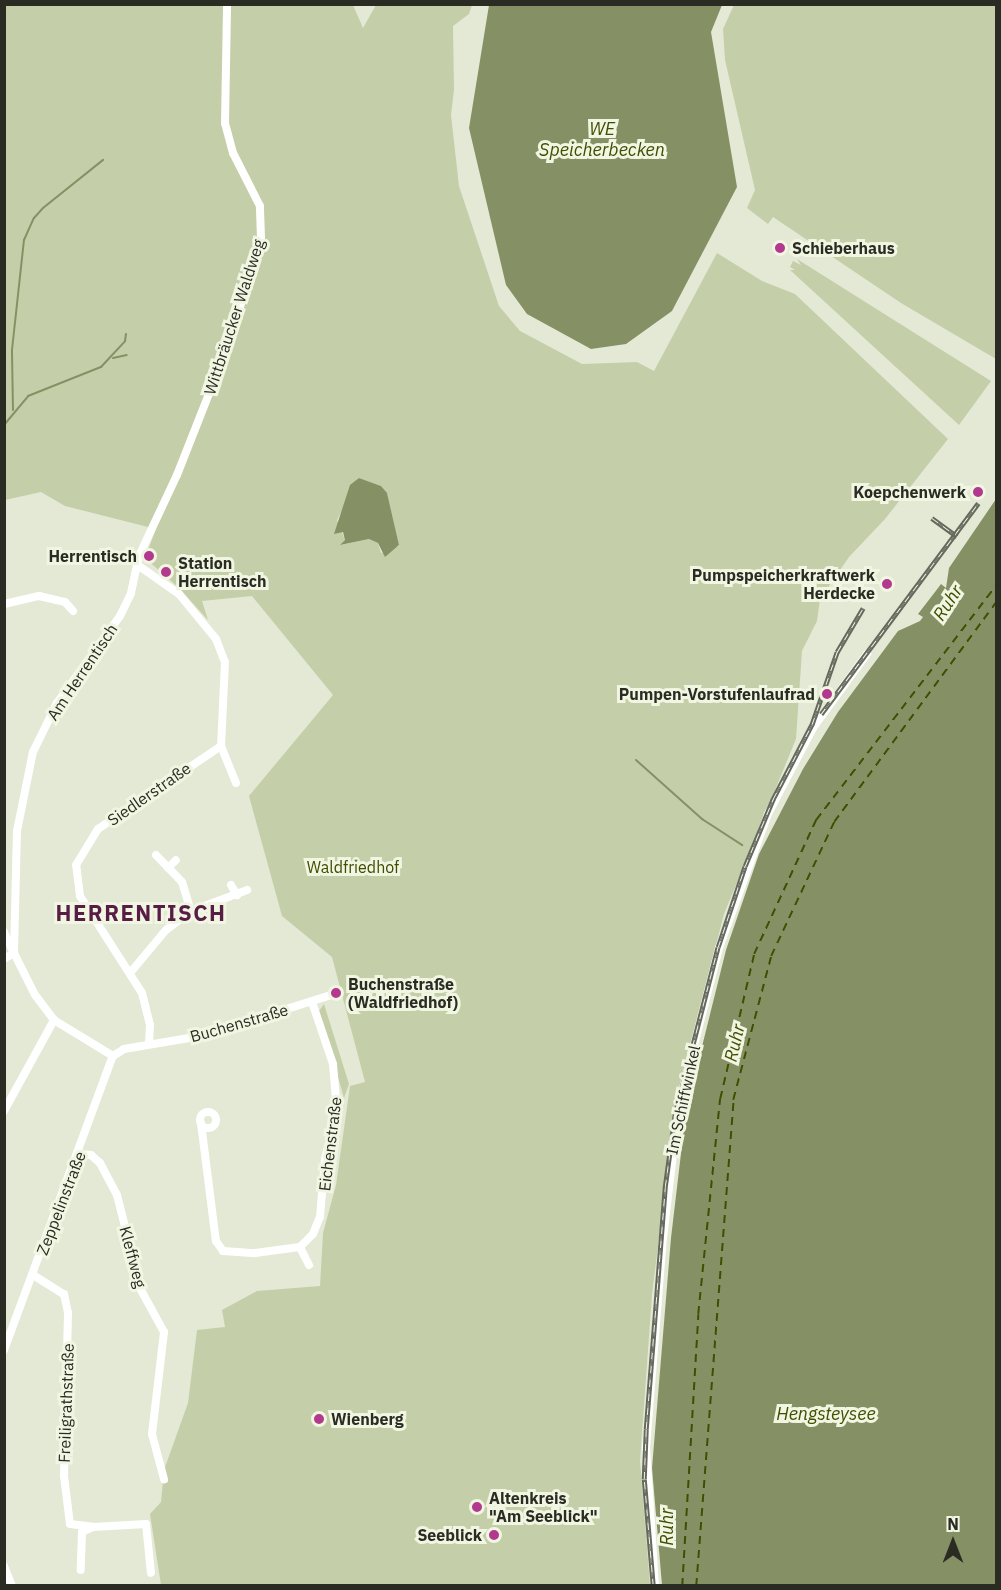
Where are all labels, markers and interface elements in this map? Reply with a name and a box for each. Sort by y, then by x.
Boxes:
water label: WE Speicherbecken [539,119,665,162]
street label: Wittbräucker Waldweg [200,237,268,397]
place label: Schieberhaus [792,238,895,258]
marker: Schieberhaus [773,241,787,255]
place label: Koepchenwerk [853,482,966,502]
marker: Koepchenwerk [971,485,985,499]
place label: Herrentisch [48,546,137,566]
marker: Herrentisch [142,549,156,563]
place label: Station Herrentisch [178,553,267,591]
marker: Station Herrentisch [159,565,173,579]
place label: Pumpspeicherkraftwerk Herdecke [692,565,875,603]
marker: Pumpspeicherkraftwerk Herdecke [880,577,894,591]
water label: Ruhr [929,581,967,625]
street label: Am Herrentisch [43,620,121,724]
place label: Pumpen-Vorstufenlaufrad [619,684,815,704]
marker: Pumpen-Vorstufenlaufrad [820,687,834,701]
street label: Siedlerstraße [104,758,194,830]
park label: Waldfriedhof [307,857,399,877]
district label: HERRENTISCH [56,900,226,926]
place label: Buchenstraße (Waldfriedhof) [348,974,458,1012]
marker: Buchenstraße (Waldfriedhof) [329,986,343,1000]
street label: Buchenstraße [188,1000,290,1046]
water label: Ruhr [720,1022,750,1064]
street label: Im Schiffwinkel [662,1043,704,1157]
street label: Eichenstraße [315,1096,345,1192]
street label: Zeppelinstraße [32,1148,90,1258]
street label: Kleffweg [116,1224,150,1290]
street label: Freiligrathstraße [54,1343,78,1463]
water label: Hengsteysee [776,1403,876,1425]
place label: Wienberg [331,1409,403,1429]
marker: Wienberg [312,1412,326,1426]
place label: Altenkreis "Am Seeblick" [489,1488,598,1526]
marker: Altenkreis "Am Seeblick" [470,1500,484,1514]
water label: Ruhr [656,1508,678,1546]
north arrow [923,1512,983,1572]
text: N [947,1514,959,1534]
place label: Seeblick [417,1525,482,1545]
marker: Seeblick [487,1528,501,1542]

